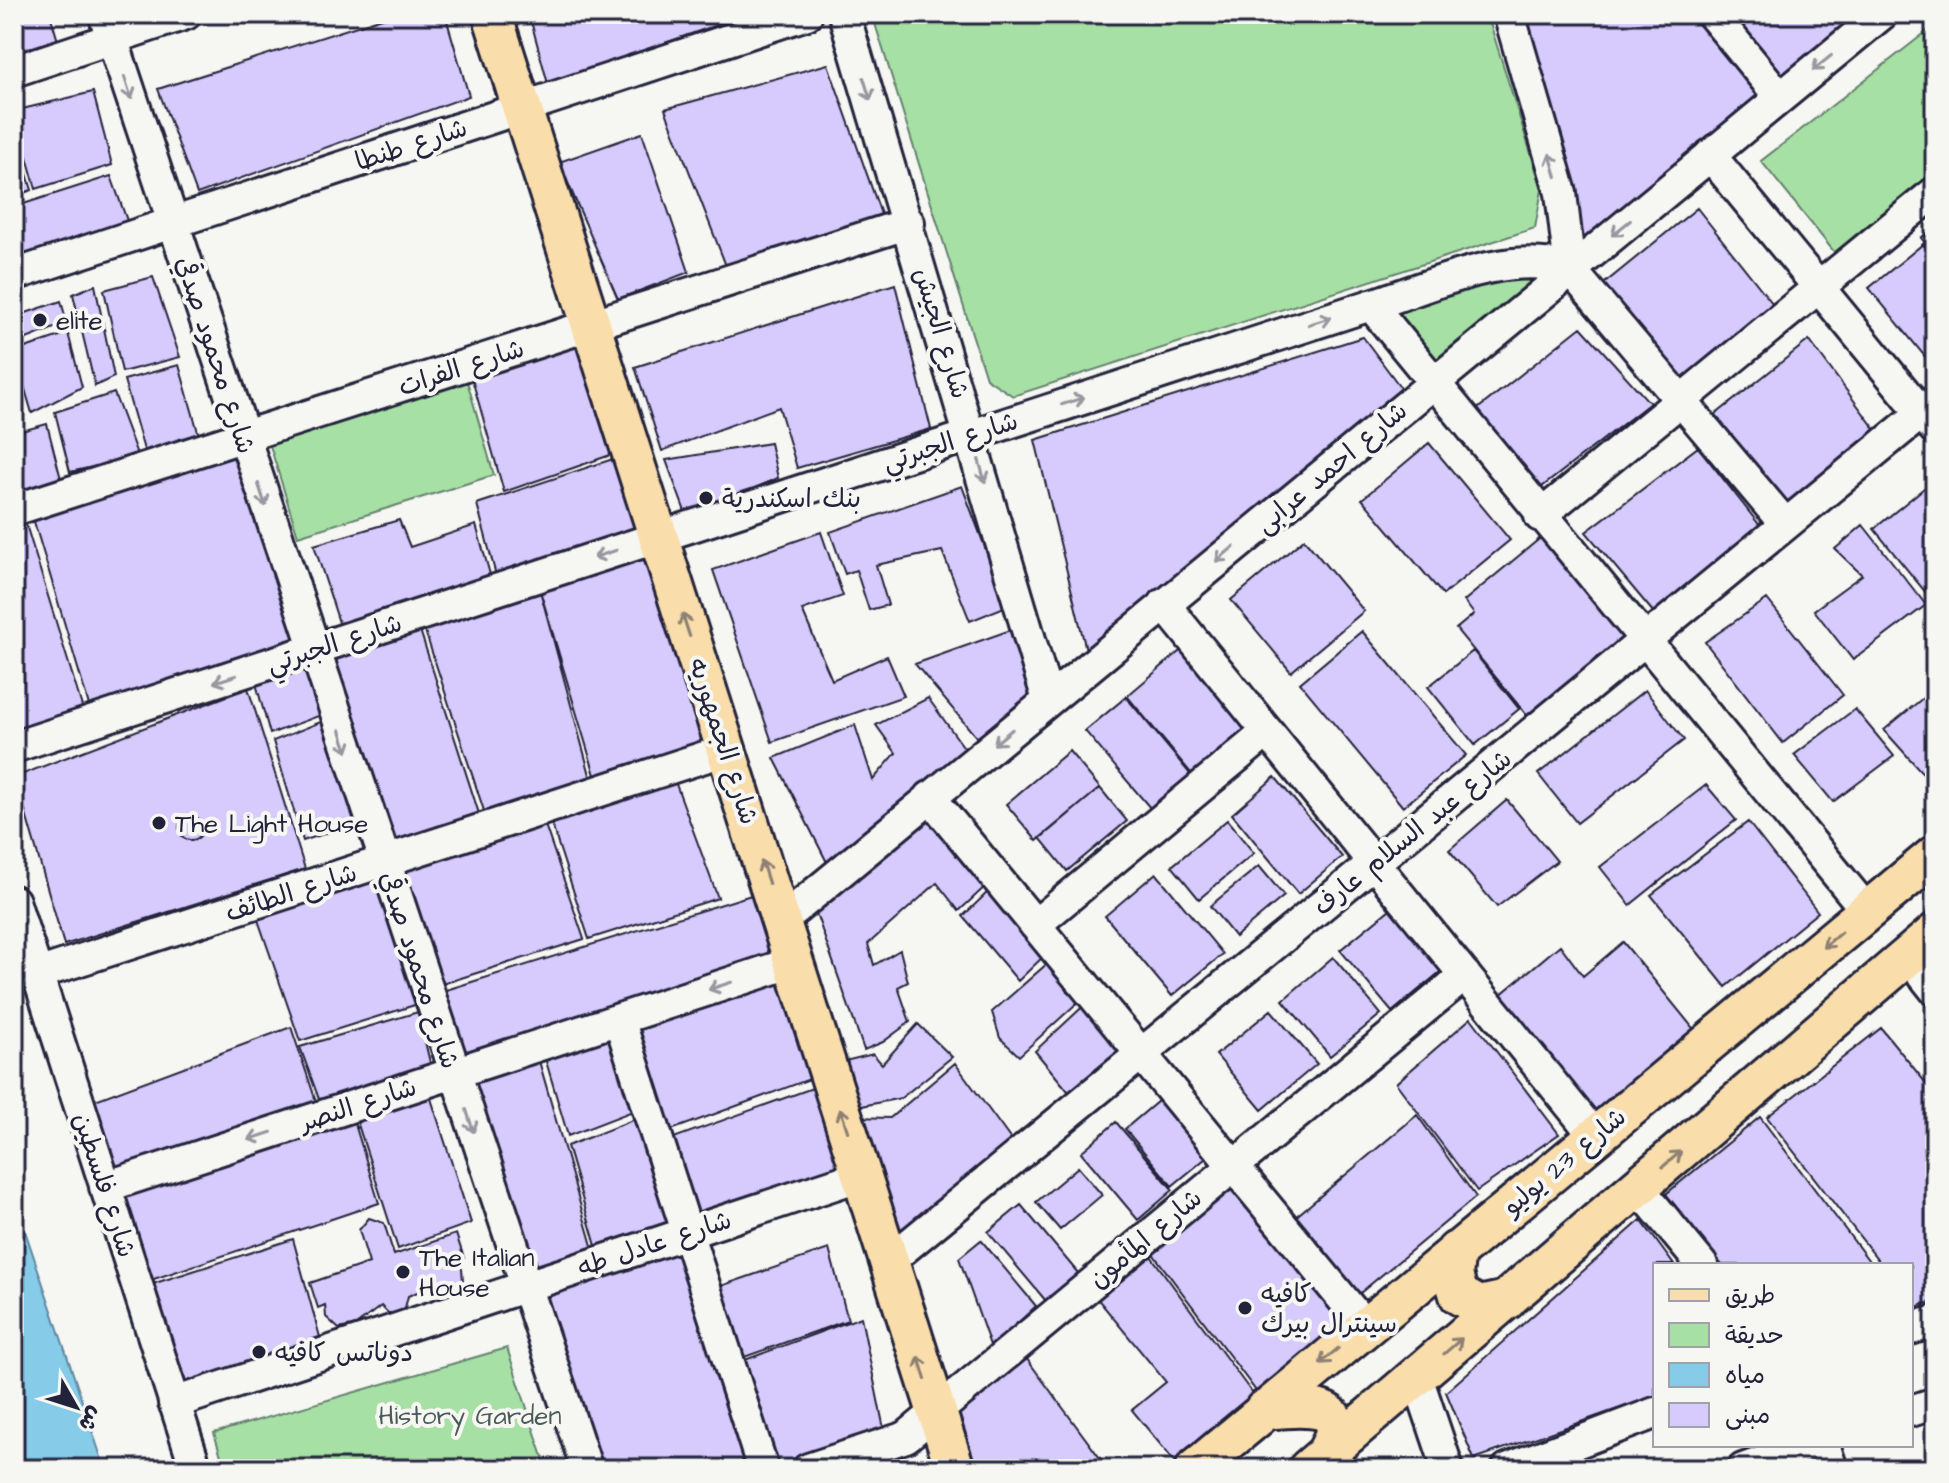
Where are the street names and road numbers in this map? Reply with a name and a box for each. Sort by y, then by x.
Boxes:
street label: شارع طنطا [351,110,472,180]
street label: شارع محمود صدقي [166,252,264,459]
street label: شارع الجيش [904,263,978,403]
street label: شارع الفرات [394,331,529,405]
street label: شارع احمد عرابى [1248,393,1415,542]
street label: شارع الجبرتي [878,403,1024,485]
street label: شارع الجبرتي [262,605,408,687]
street label: شارع الجمهوريه [679,653,767,829]
street label: شارع عبد السلام عارف [1306,741,1520,925]
street label: شارع الطائف [221,855,362,931]
street label: شارع محمود صدقي [370,867,468,1074]
street label: شارع النصر [293,1069,421,1141]
street label: شارع 23 يوليو [1494,1099,1634,1225]
street label: شارع فلسطين [64,1108,144,1262]
street label: شارع المأمون [1081,1181,1210,1297]
street label: شارع عادل طه [572,1202,736,1286]

